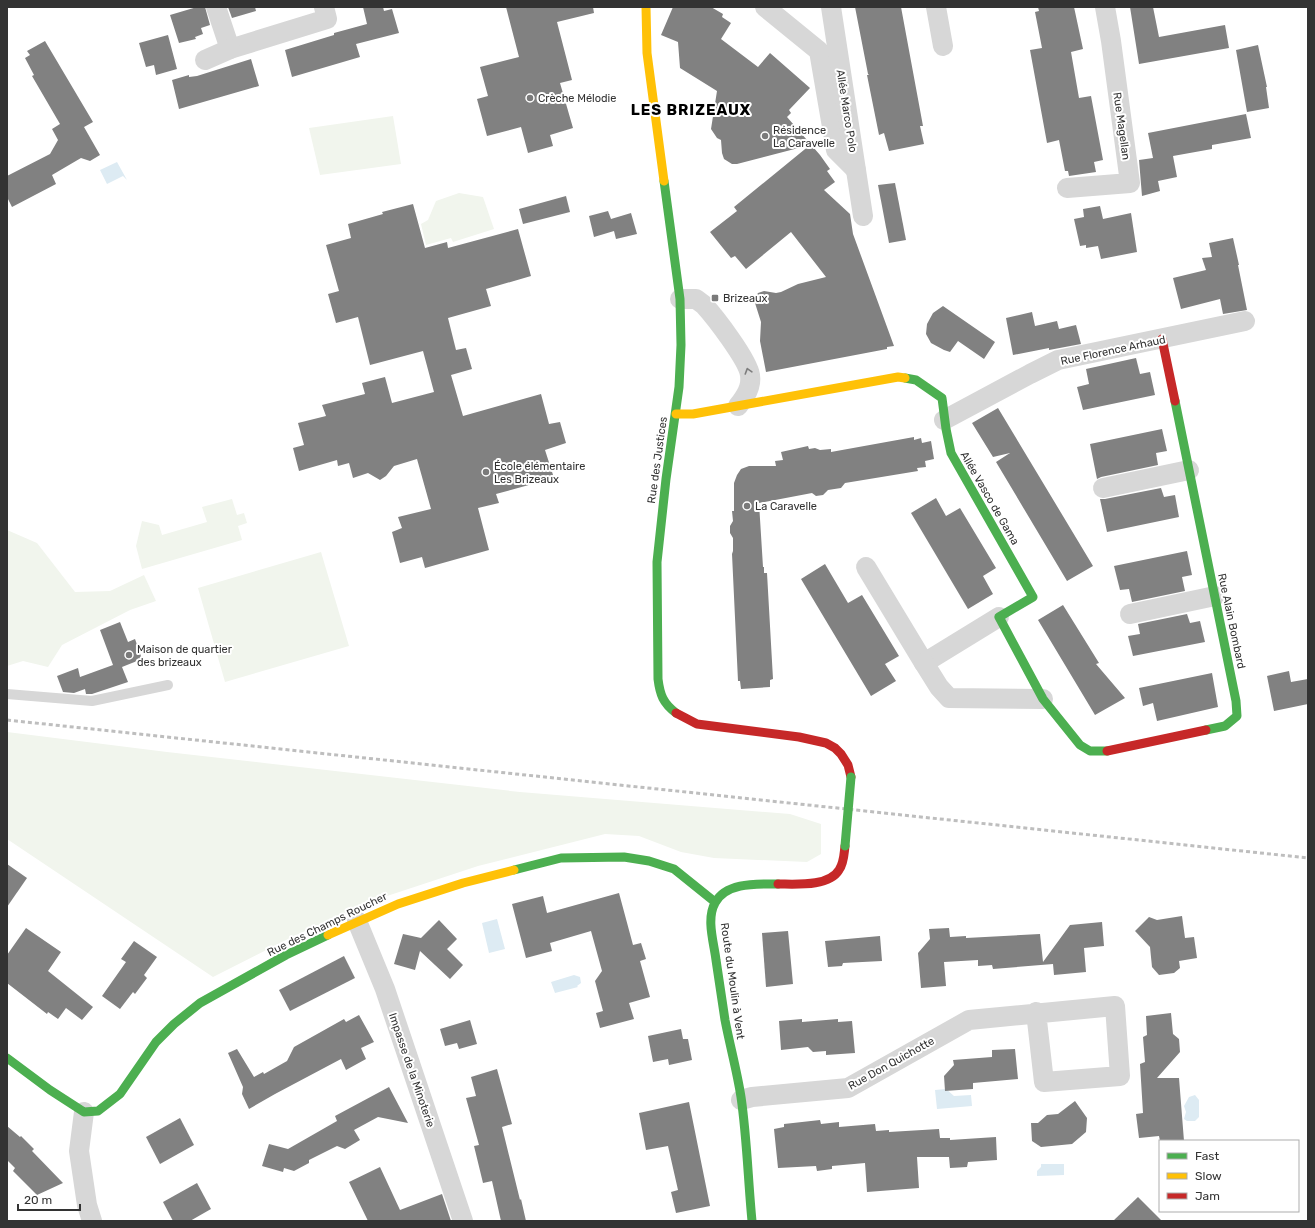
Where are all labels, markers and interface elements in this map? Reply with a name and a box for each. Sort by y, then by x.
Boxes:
street label: Allée Marco Polo [834,69,859,154]
street label: Rue Magellan [1110,91,1133,161]
place label: Crèche Mélodie [538,92,616,105]
marker: Crèche Mélodie [525,93,535,103]
district label: LES BRIZEAUX [631,101,751,119]
place label: Résidence La Caravelle [773,124,835,150]
marker: Résidence La Caravelle [760,131,770,141]
place label: Brizeaux [723,292,768,305]
marker: Brizeaux [710,293,720,303]
street label: Rue Florence Arhaud [1059,333,1167,368]
one-way arrow [744,367,753,374]
street label: Rue des Justices [645,415,670,504]
street label: Allée Vasco de Gama [958,449,1022,547]
place label: École élémentaire Les Brizeaux [494,460,585,486]
marker: École élémentaire Les Brizeaux [481,467,491,477]
place label: La Caravelle [755,500,817,513]
marker: La Caravelle [742,501,752,511]
street label: Rue Alain Bombard [1215,572,1248,670]
place label: Maison de quartier des brizeaux [137,643,233,669]
marker: Maison de quartier des brizeaux [124,650,134,660]
street label: Rue des Champs Roucher [265,889,390,959]
street label: Route du Moulin à Vent [718,922,747,1041]
street label: Impasse de la Minoterie [386,1011,437,1129]
street label: Rue Don Quichotte [846,1034,937,1093]
legend [1159,1140,1299,1212]
text: Fast [1195,1149,1219,1163]
text: Slow [1195,1169,1222,1183]
scale bar [18,1186,80,1212]
text: Jam [1195,1189,1220,1203]
text: 20 m [24,1193,52,1207]

